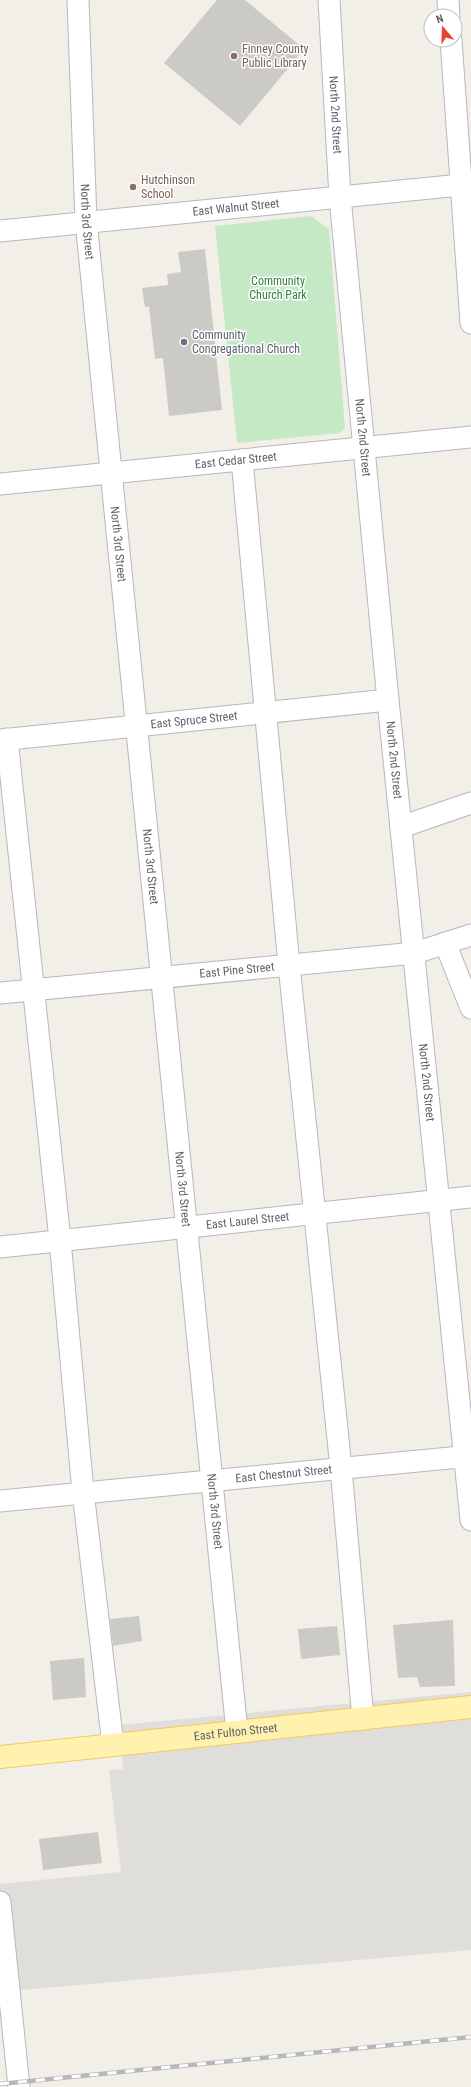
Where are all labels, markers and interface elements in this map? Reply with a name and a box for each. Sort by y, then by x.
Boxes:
north arrow [423,8,463,48]
text: N [435,12,445,26]
place label: Finney County Public Library [242,42,308,70]
marker: Finney County Public Library [229,51,239,61]
street label: North 2nd Street [326,75,345,155]
place label: Hutchinson School [141,173,195,201]
marker: Hutchinson School [128,182,138,192]
street label: North 3rd Street [78,184,97,261]
street label: East Walnut Street [192,196,280,219]
park label: Community Church Park [249,274,307,302]
place label: Community Congregational Church [192,328,300,356]
marker: Community Congregational Church [179,337,189,347]
street label: North 2nd Street [352,398,374,478]
street label: East Cedar Street [194,449,278,472]
street label: North 3rd Street [108,506,129,583]
street label: East Spruce Street [150,709,239,731]
street label: North 2nd Street [383,721,405,800]
street label: North 3rd Street [140,828,161,906]
street label: East Pine Street [199,960,275,981]
street label: North 2nd Street [416,1043,438,1122]
street label: North 3rd Street [172,1151,194,1228]
street label: East Laurel Street [205,1209,290,1232]
street label: East Chestnut Street [235,1462,333,1485]
street label: North 3rd Street [204,1473,226,1550]
street label: East Fulton Street [193,1721,279,1743]

